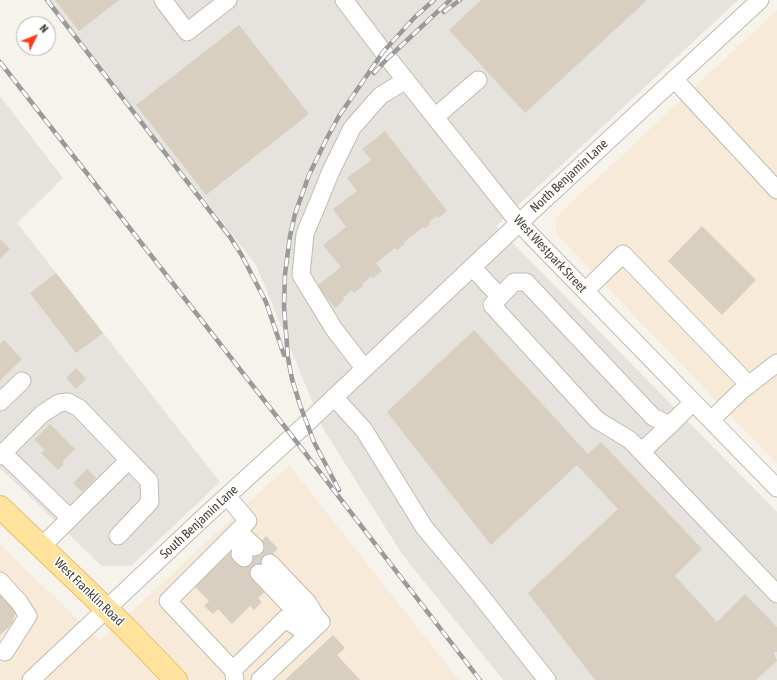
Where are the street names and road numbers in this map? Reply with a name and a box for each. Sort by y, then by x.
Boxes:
street label: North Benjamin Lane [527,136,611,216]
street label: West Westpark Street [510,212,590,296]
street label: South Benjamin Lane [157,482,241,562]
street label: West Franklin Road [51,555,127,629]

